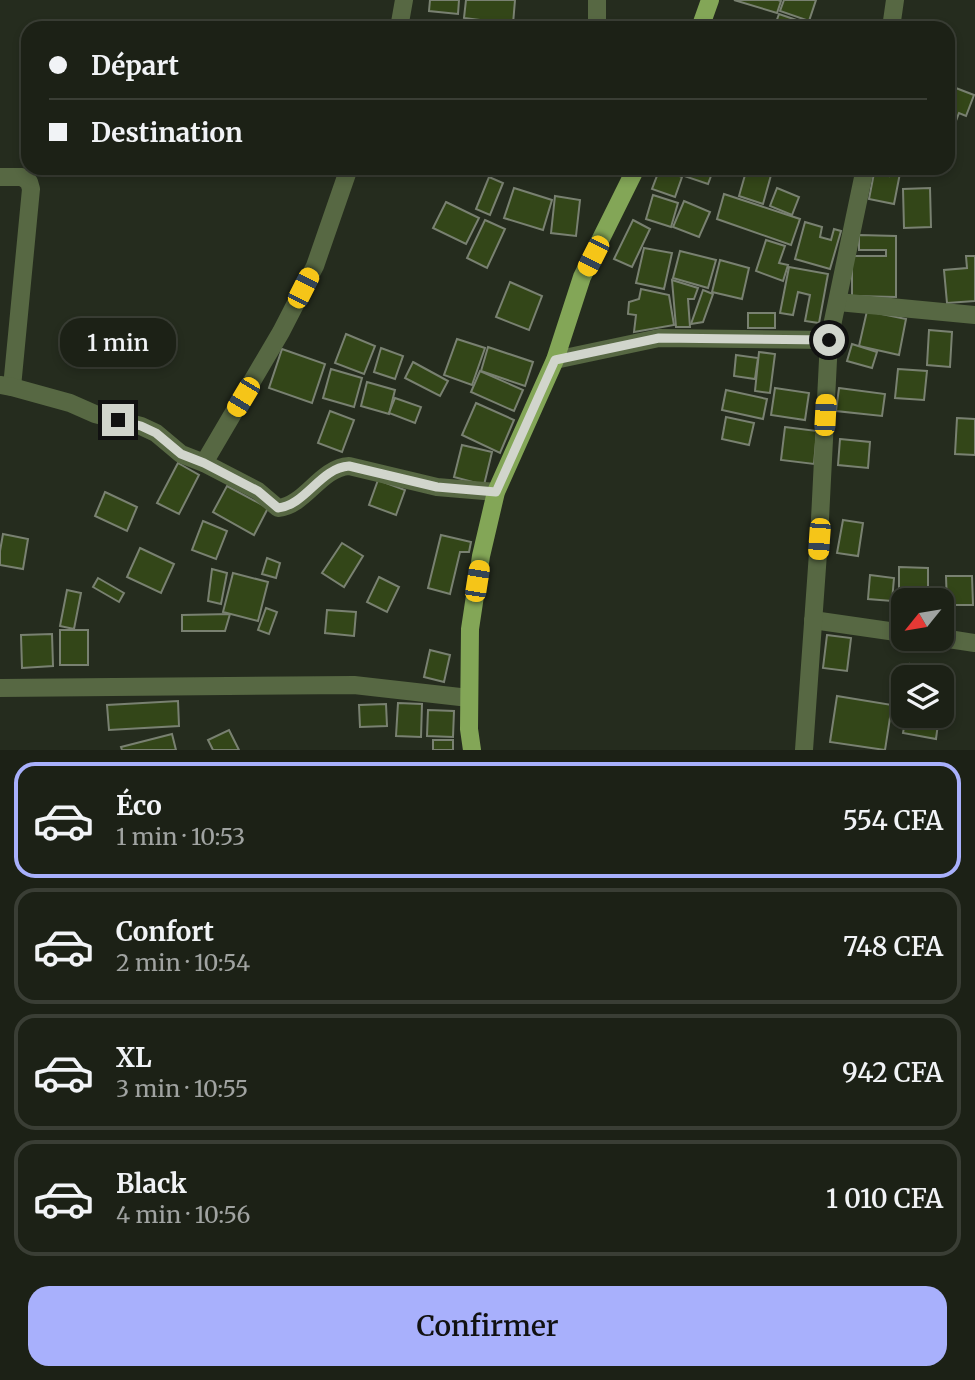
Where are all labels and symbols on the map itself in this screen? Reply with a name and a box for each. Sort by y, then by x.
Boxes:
car [575,233,612,279]
car [285,265,322,311]
callout: 1 min [60,318,176,368]
route start [813,324,845,356]
car [224,374,263,420]
car [814,393,837,437]
route end [102,404,134,436]
car [808,517,831,561]
car [464,559,491,603]
north arrow [891,588,954,651]

